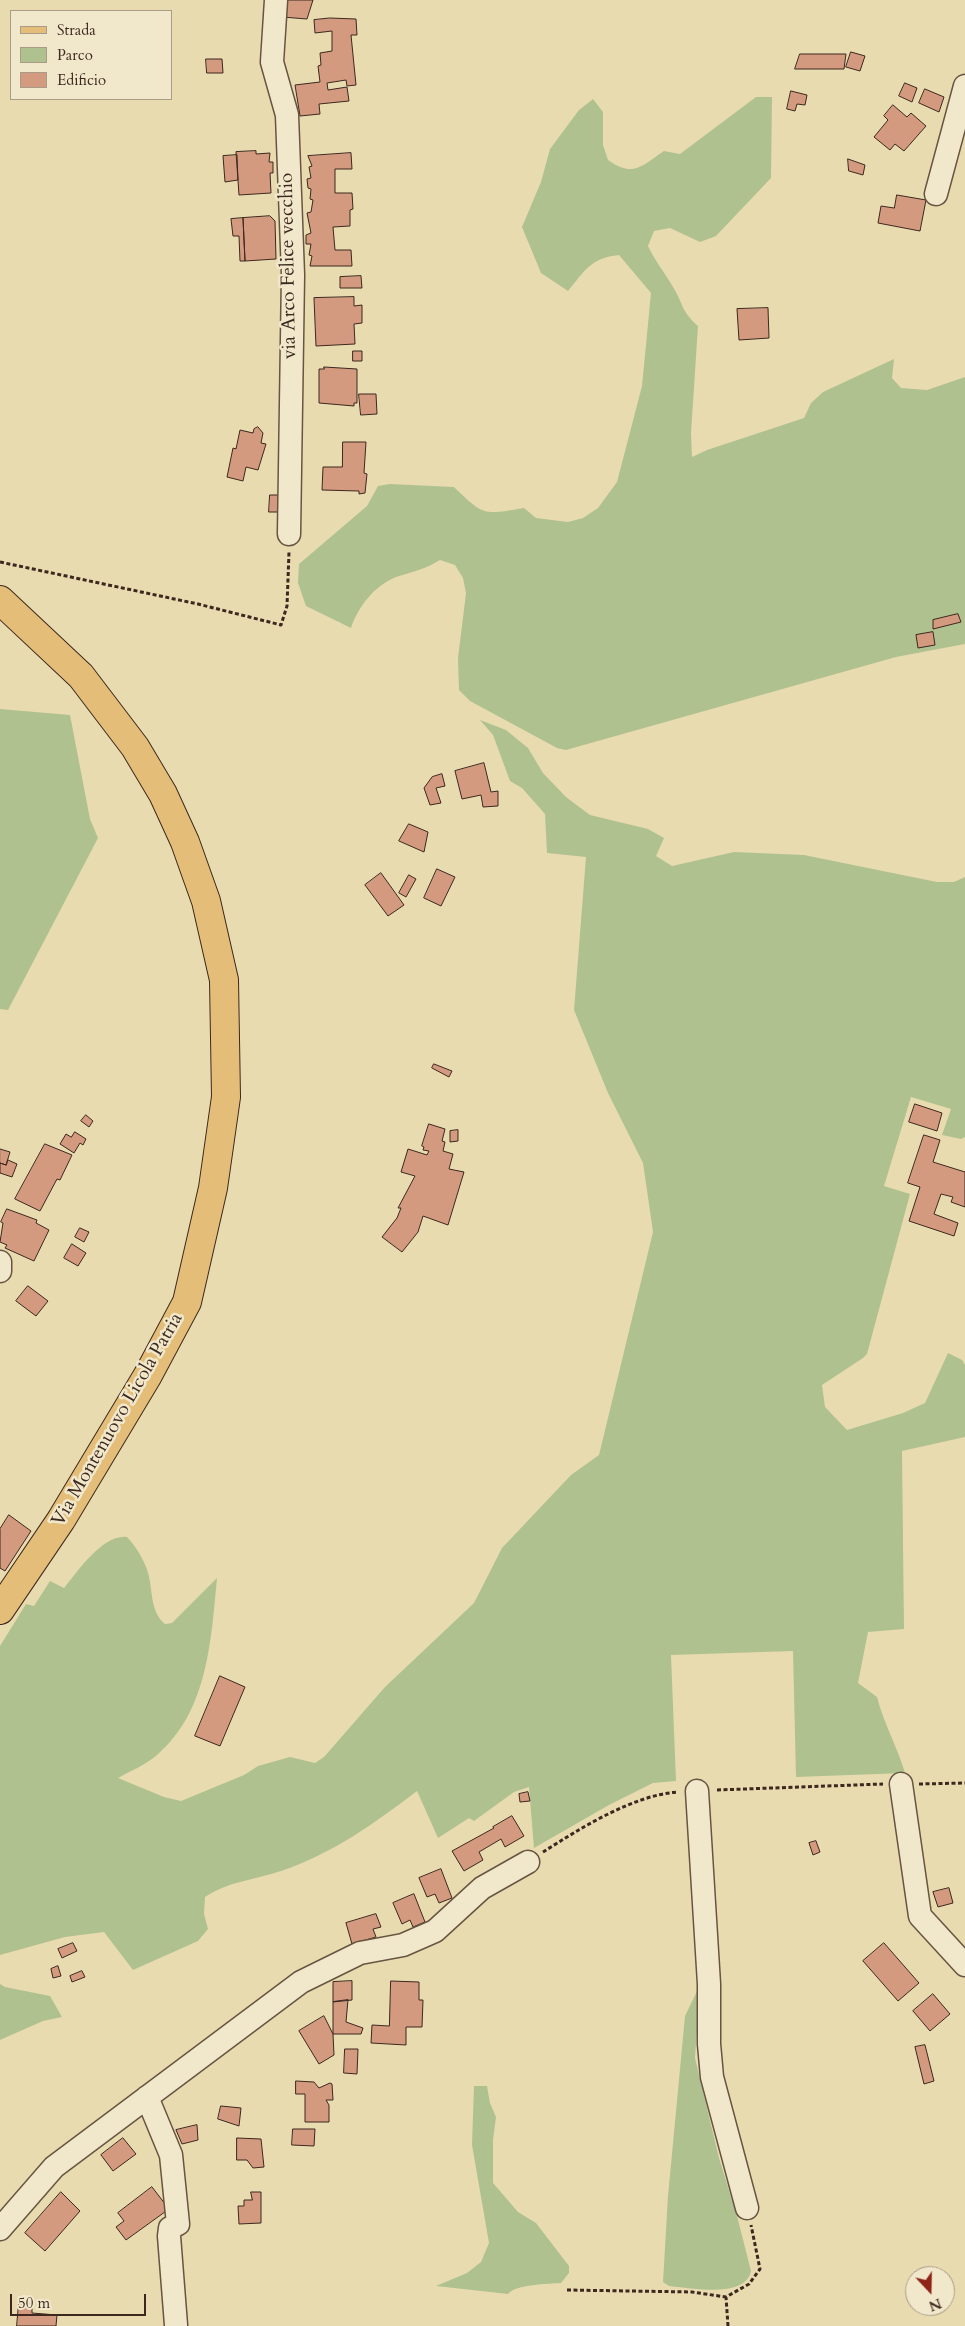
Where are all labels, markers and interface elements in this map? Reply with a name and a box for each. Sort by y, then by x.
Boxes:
legend [10,10,172,100]
text: Strada [57,20,96,40]
text: Parco [57,45,93,65]
text: Edificio [57,70,106,90]
street label: via Arco Felice vecchio [276,173,302,359]
street label: Via Montenuovo Licola Patria [47,1309,189,1531]
north arrow [905,2266,955,2316]
scale bar [12,2284,149,2316]
text: 50 m [18,2293,50,2313]
text: N [926,2293,944,2316]

